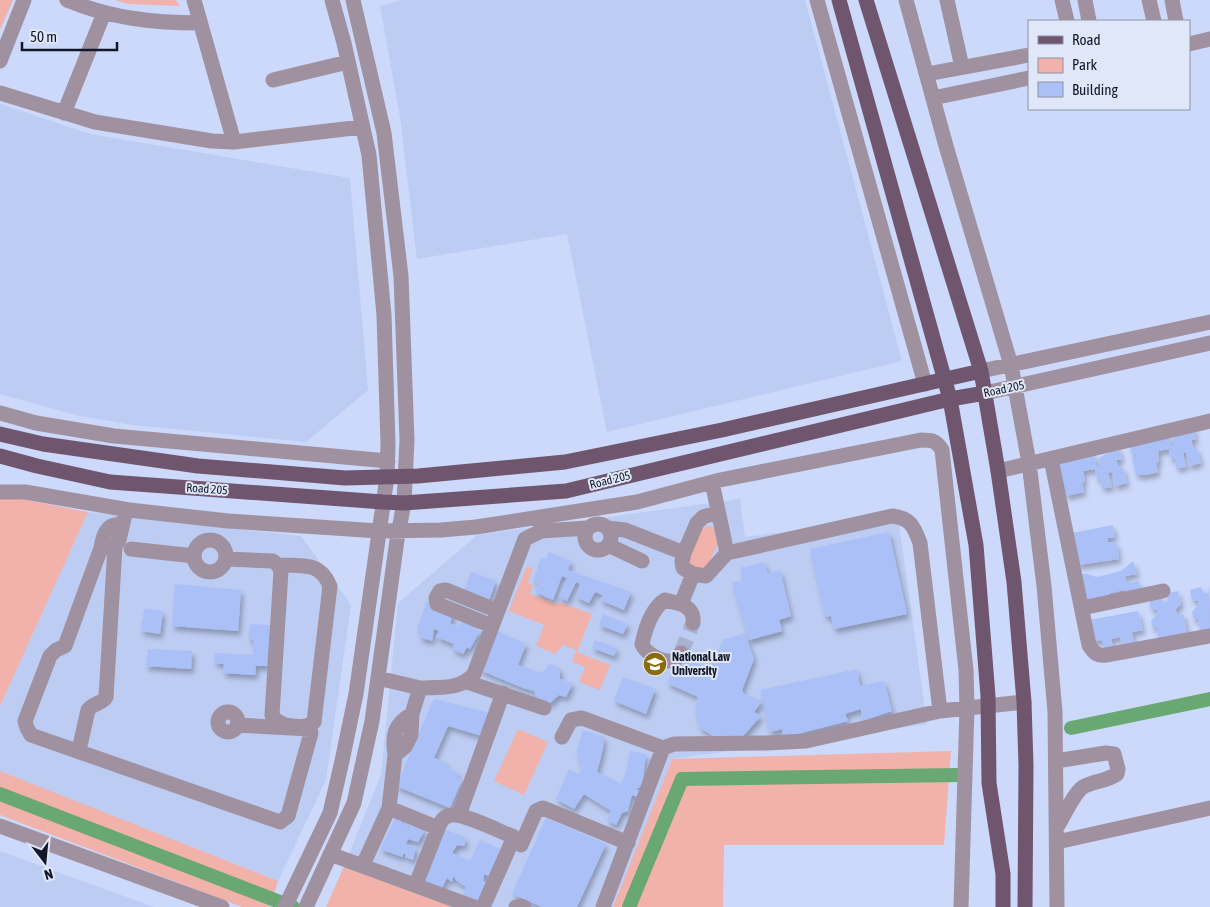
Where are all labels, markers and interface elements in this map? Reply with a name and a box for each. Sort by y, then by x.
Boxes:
scale bar [22,20,118,52]
legend [1028,20,1190,110]
text: 50 m [30,28,57,45]
text: Road [1072,31,1101,48]
text: Park [1072,56,1097,73]
text: Building [1072,81,1118,98]
street label: Road 205 [982,378,1026,400]
street label: Road 205 [588,468,632,492]
street label: Road 205 [186,481,228,497]
place label: National Law University [672,650,731,678]
school or university icon: National Law University [642,651,668,677]
north arrow [20,837,70,887]
text: N [42,866,55,883]

